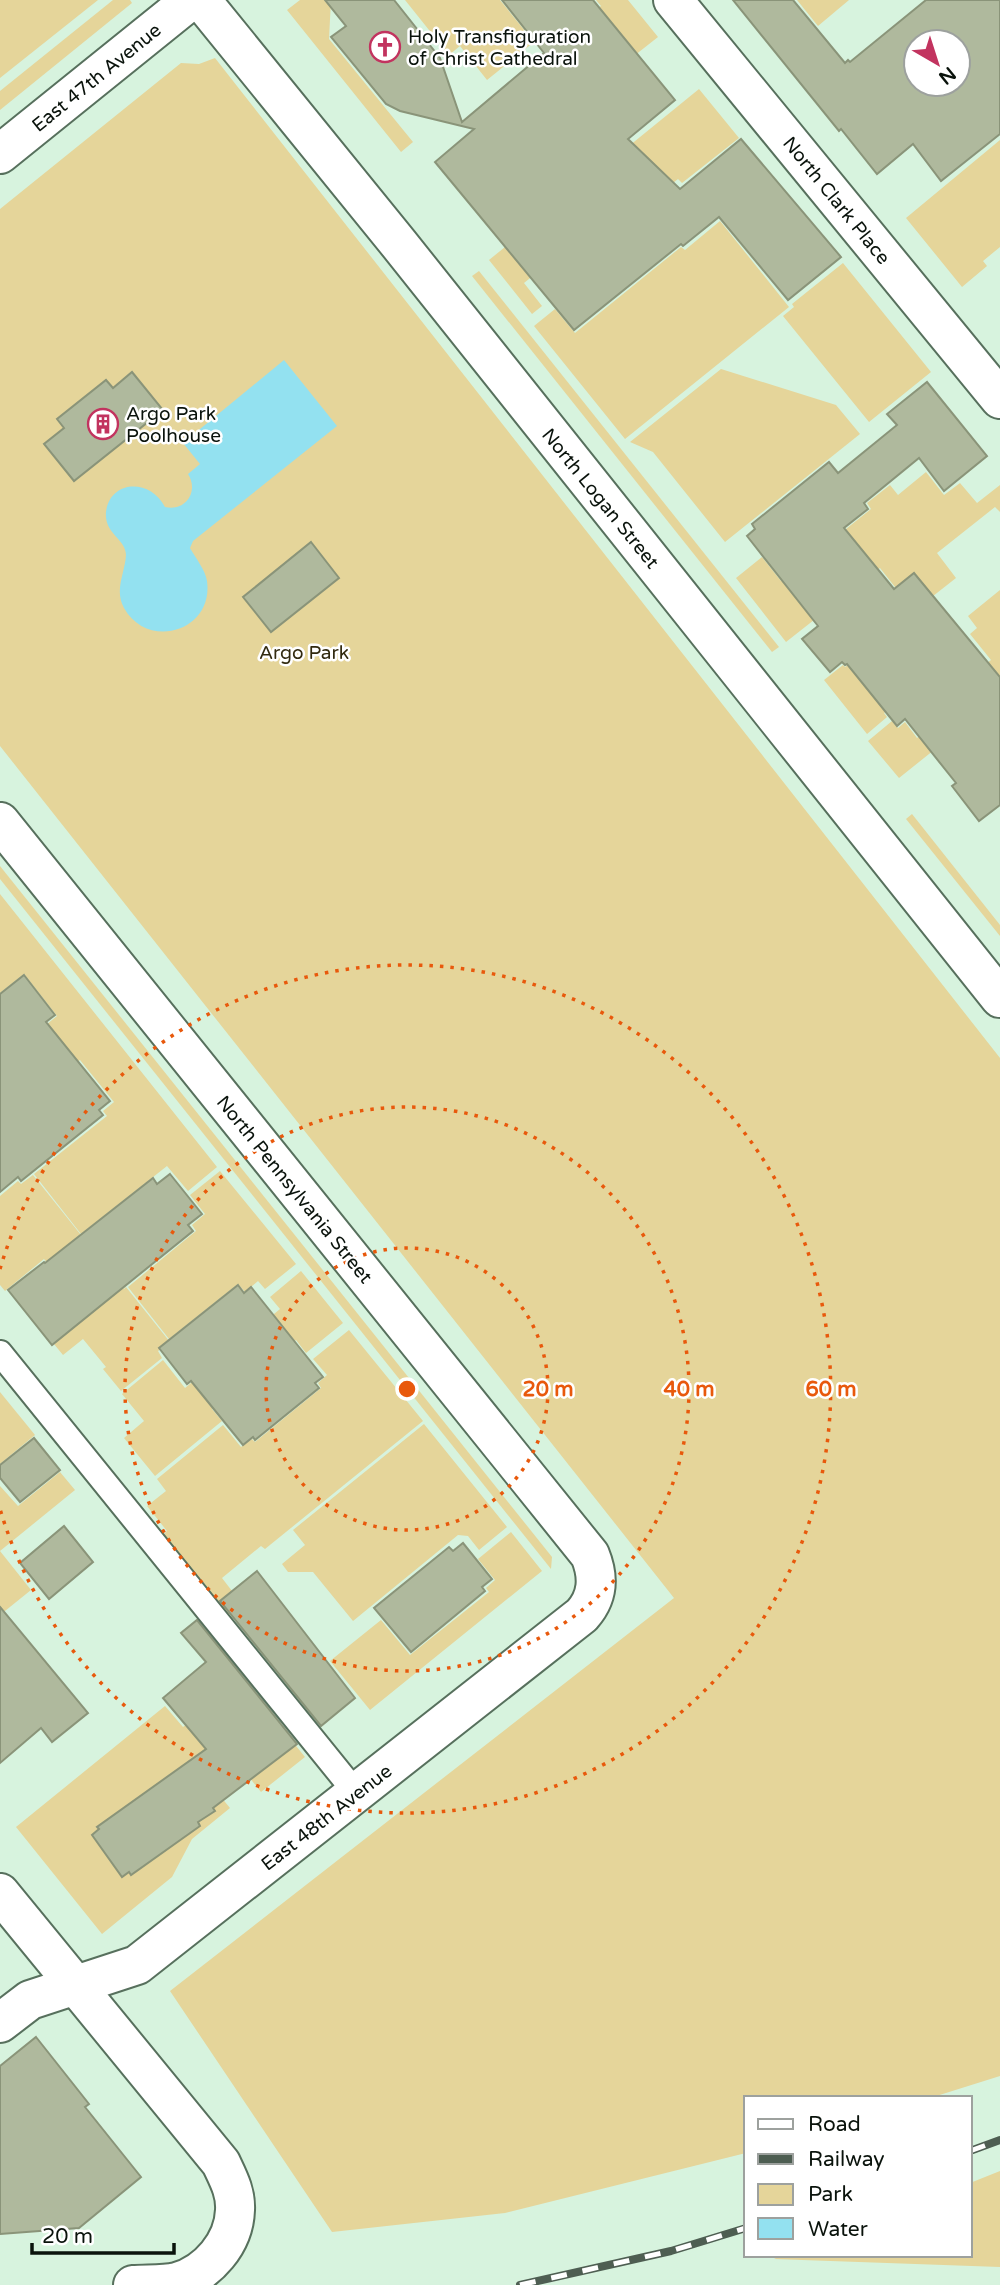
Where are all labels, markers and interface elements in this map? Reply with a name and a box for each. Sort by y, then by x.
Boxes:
street label: East 47th Avenue [28,19,166,137]
place label: Holy Transfiguration of Christ Cathedral [408,26,591,70]
north arrow [902,28,972,98]
church icon: Holy Transfiguration of Christ Cathedral [368,30,402,64]
text: N [934,62,960,89]
street label: North Clark Place [778,132,894,269]
place label: Argo Park Poolhouse [126,403,221,447]
building icon: Argo Park Poolhouse [86,407,120,441]
street label: North Logan Street [537,424,663,573]
park label: Argo Park [259,642,349,664]
street label: North Pennsylvania Street [212,1091,377,1288]
centre of rings [395,1377,419,1401]
text: 20 m [522,1377,574,1402]
text: 40 m [663,1377,715,1402]
text: 60 m [805,1377,857,1402]
street label: East 48th Avenue [257,1760,396,1876]
legend [744,2096,972,2257]
text: Road [808,2112,861,2137]
text: Railway [808,2147,885,2172]
text: Park [808,2182,853,2207]
scale bar [32,2212,173,2256]
text: Water [808,2217,868,2242]
text: 20 m [42,2224,93,2249]

